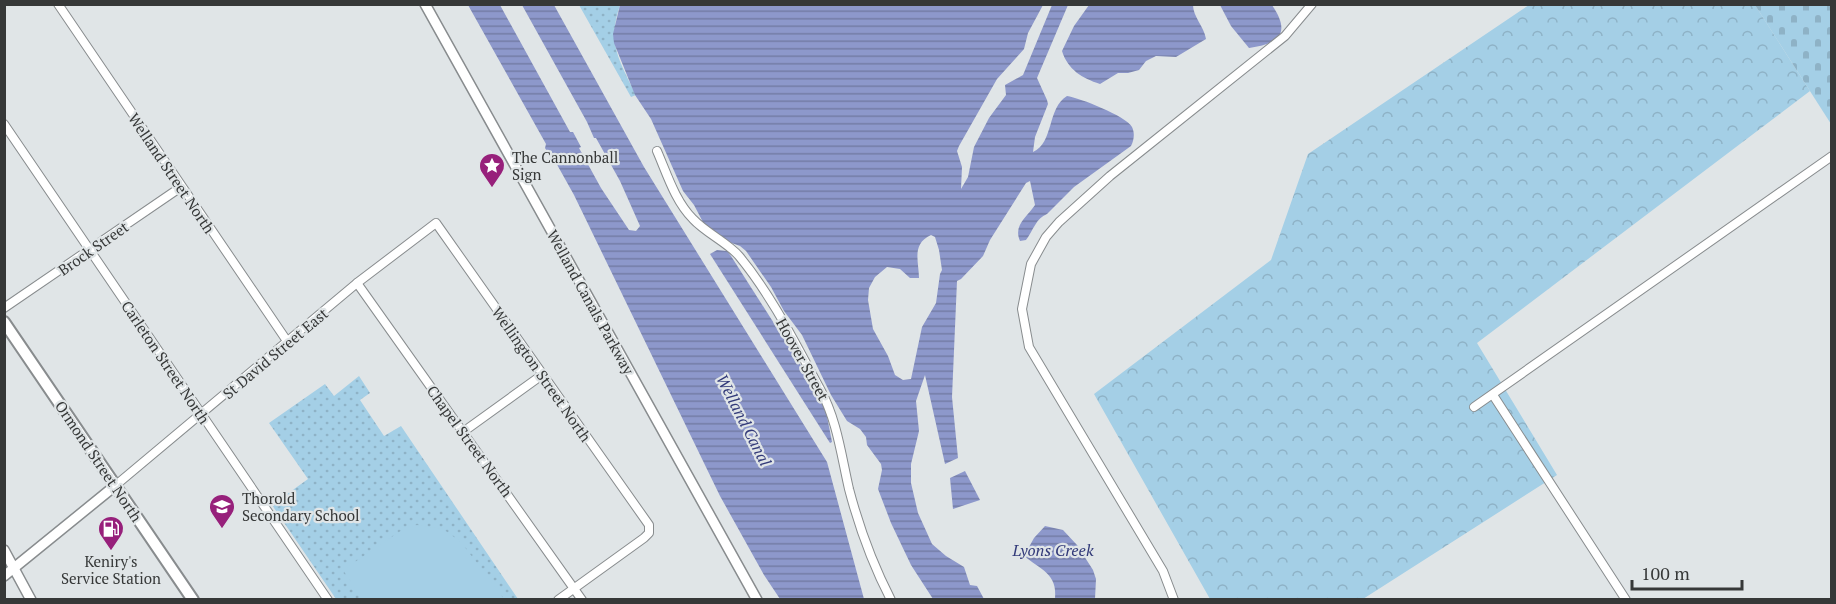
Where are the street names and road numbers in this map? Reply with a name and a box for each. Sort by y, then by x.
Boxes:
street label: Welland Street North [124,109,220,237]
street label: Brock Street [54,216,133,280]
street label: Welland Canals Parkway [543,226,639,378]
street label: Carleton Street North [117,296,215,428]
street label: St David Street East [218,303,332,403]
street label: Wellington Street North [488,303,596,446]
street label: Hoover Street [772,314,834,404]
street label: Chapel Street North [423,381,517,501]
street label: Ormond Street North [51,397,147,526]

